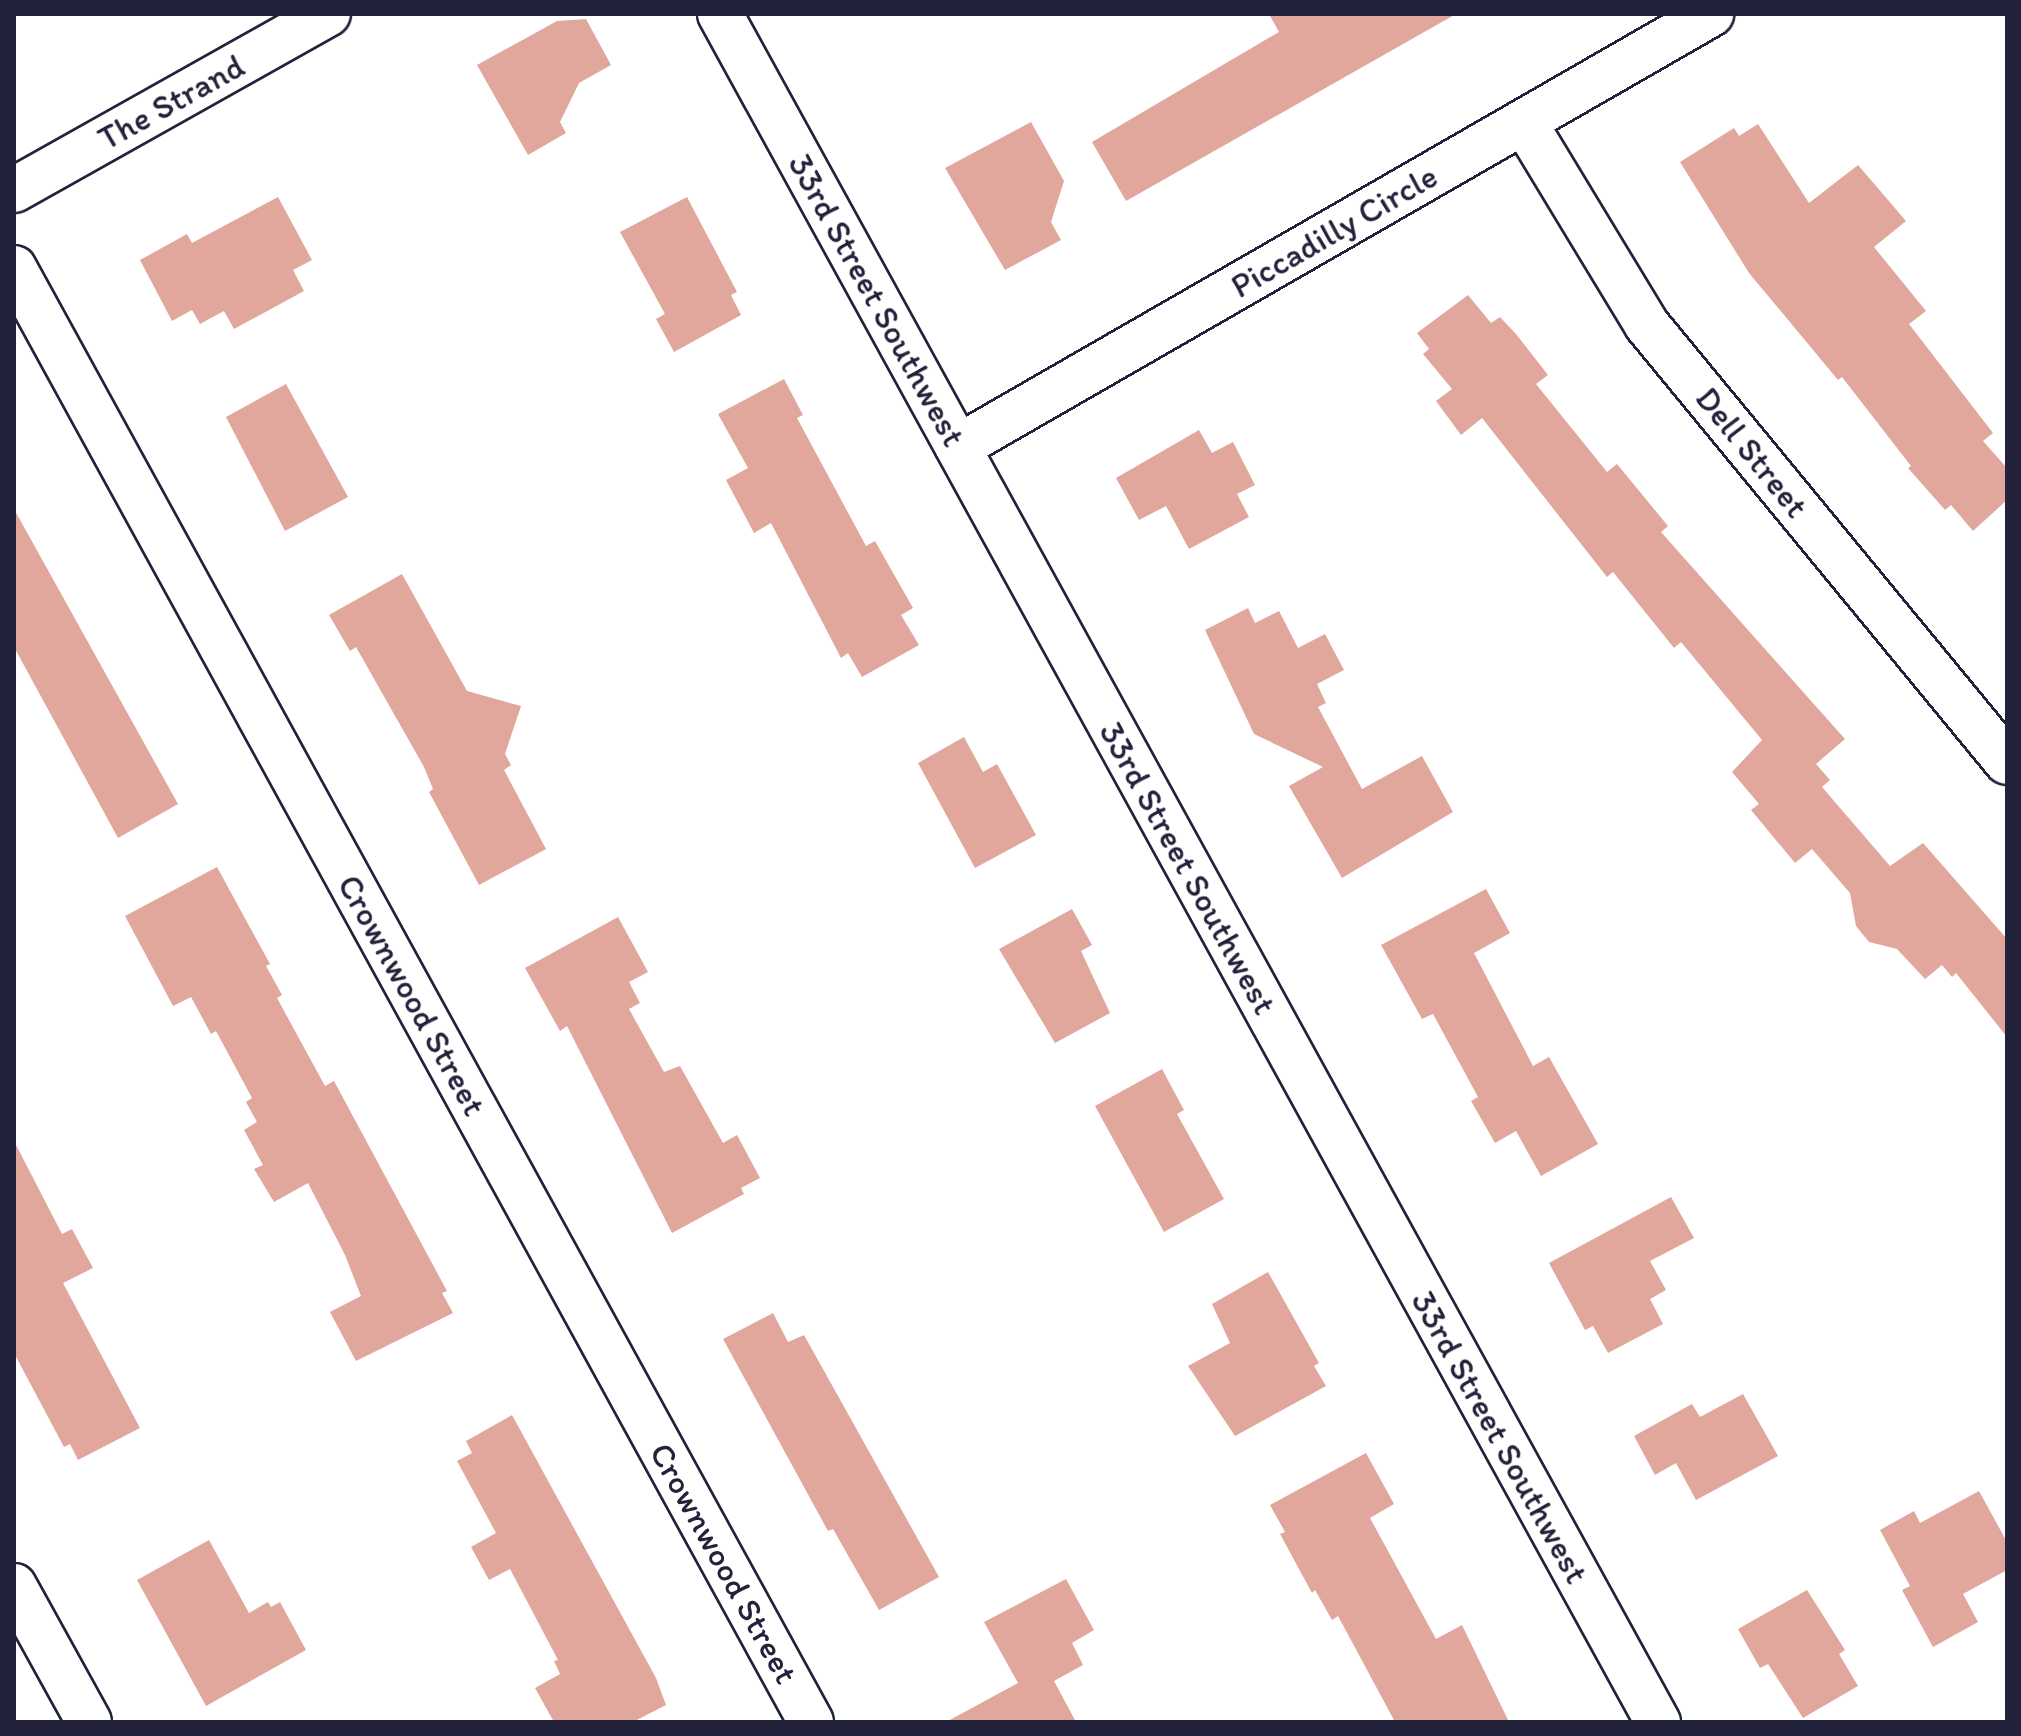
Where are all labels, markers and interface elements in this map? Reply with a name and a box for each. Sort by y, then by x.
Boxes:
street label: The Strand [90,45,252,159]
street label: 33rd Street Southwest [780,147,974,453]
street label: Piccadilly Circle [1223,155,1445,307]
street label: Dell Street [1687,379,1817,525]
street label: 33rd Street Southwest [1091,715,1285,1021]
street label: Crownwood Street [329,868,495,1122]
street label: 33rd Street Southwest [1403,1284,1597,1590]
street label: Crownwood Street [641,1436,807,1690]

